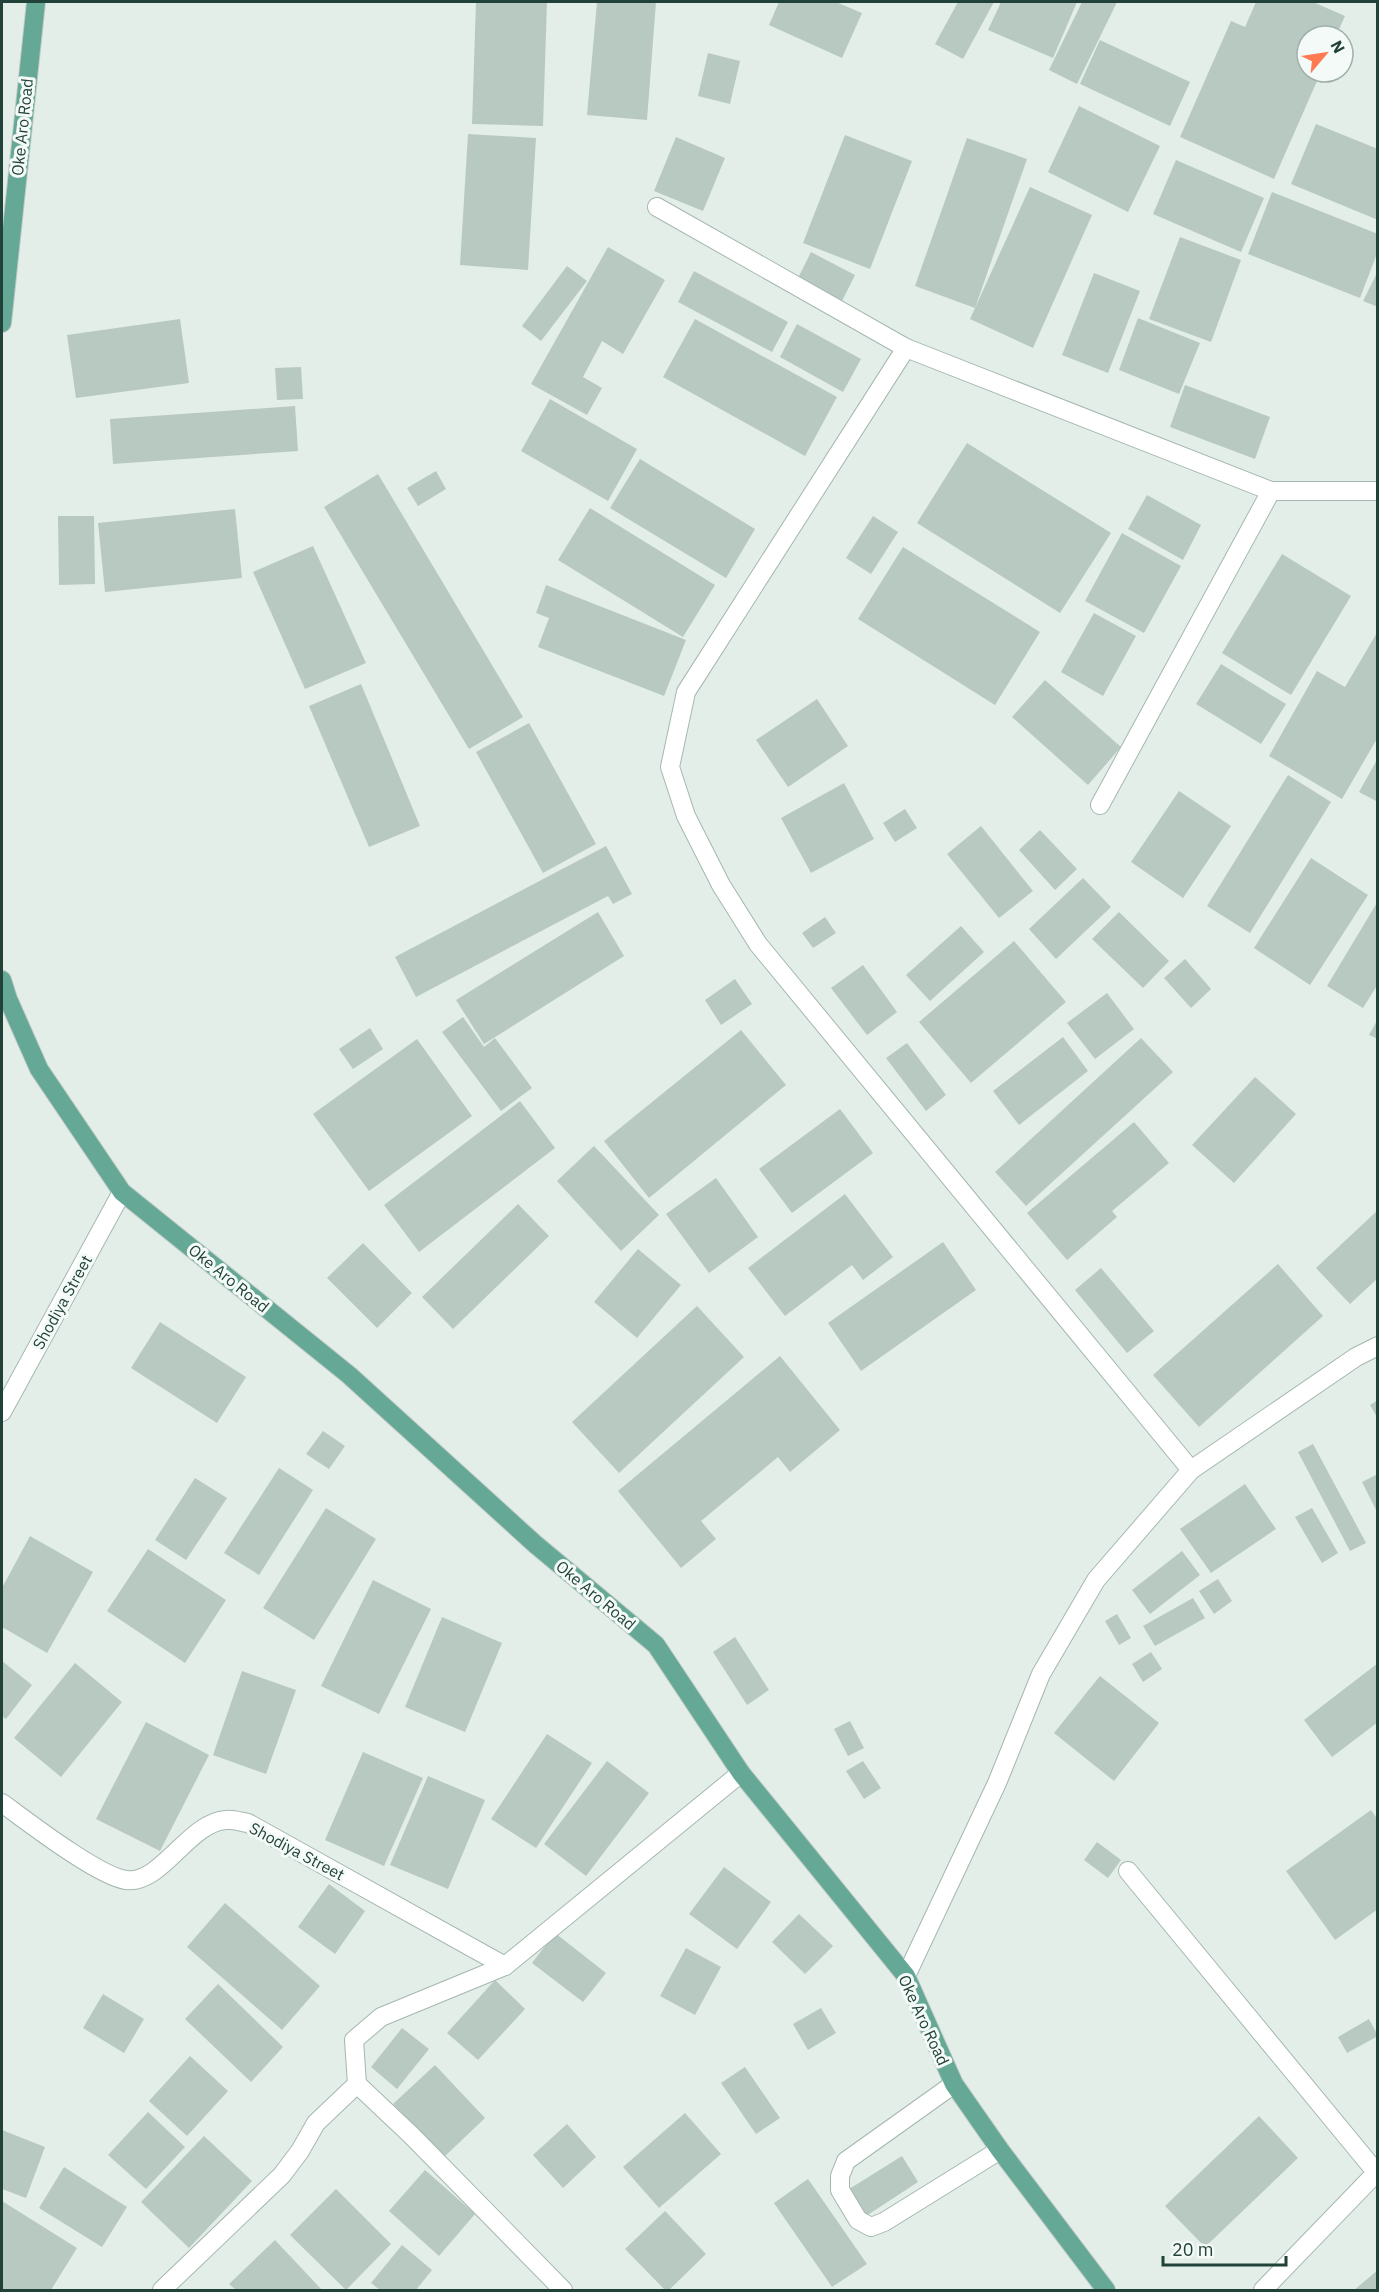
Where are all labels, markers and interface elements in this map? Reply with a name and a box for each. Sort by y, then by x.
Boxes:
north arrow [1295,24,1355,84]
text: N [1327,37,1350,57]
street label: Oke Aro Road [7,77,37,177]
street label: Oke Aro Road [185,1240,273,1316]
street label: Shodiya Street [28,1251,96,1353]
street label: Oke Aro Road [552,1556,640,1634]
street label: Shodiya Street [246,1818,348,1884]
street label: Oke Aro Road [894,1972,954,2068]
scale bar [1163,2229,1286,2267]
text: 20 m [1172,2238,1214,2261]

